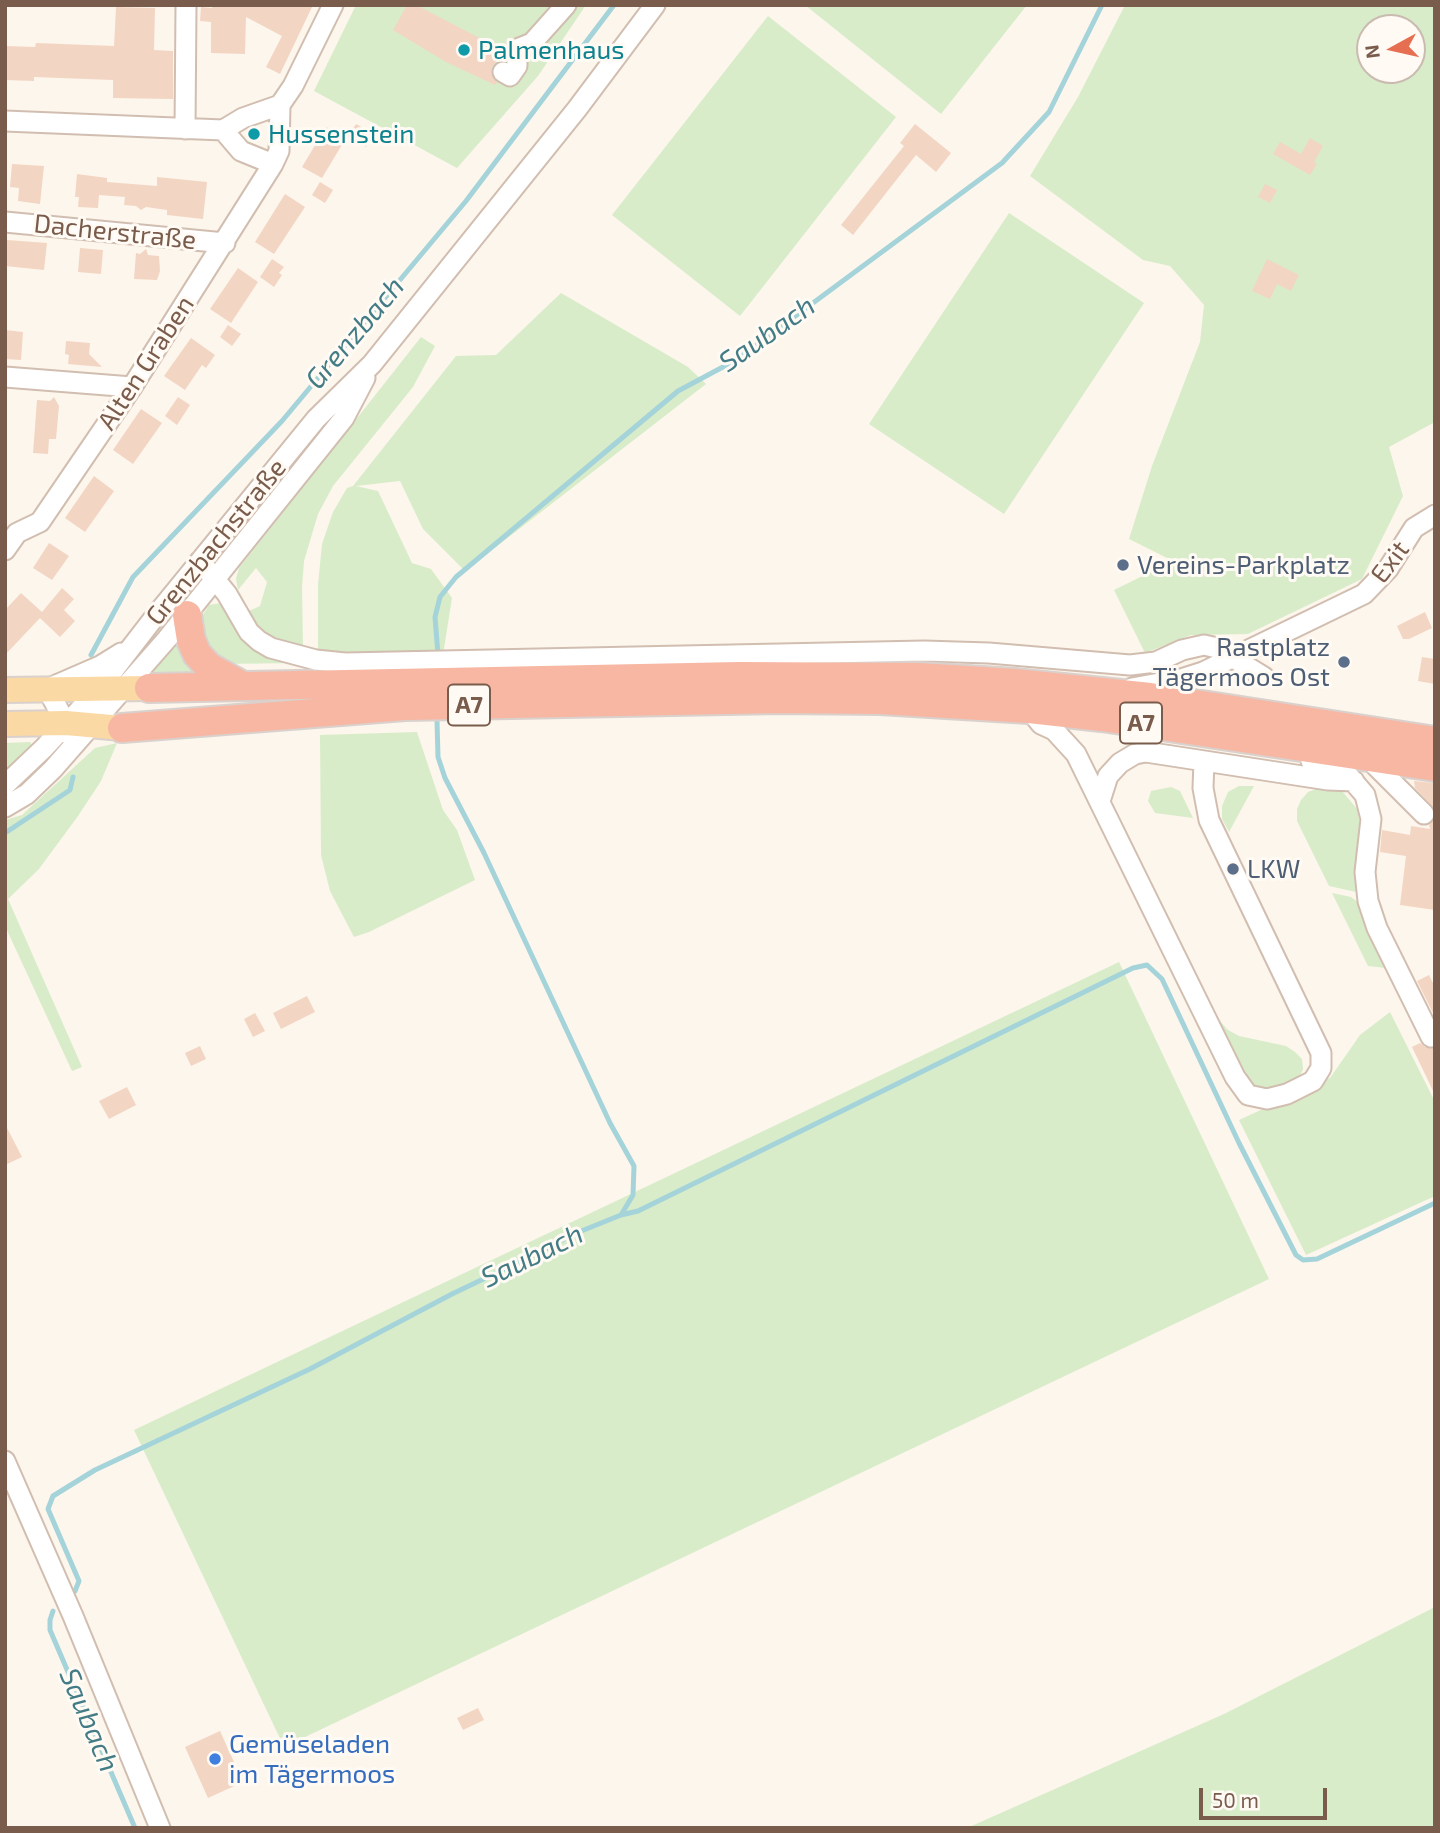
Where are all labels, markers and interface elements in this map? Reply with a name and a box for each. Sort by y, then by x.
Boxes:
north arrow [1356,14,1426,84]
place label: Palmenhaus [478,34,624,66]
marker: Palmenhaus [456,42,472,58]
text: N [1359,43,1384,60]
place label: Hussenstein [268,118,414,150]
marker: Hussenstein [246,126,262,142]
street label: Dacherstraße [32,208,198,256]
water label: Grenzbach [299,270,411,396]
water label: Saubach [713,289,821,379]
street label: Alten Graben [91,290,201,436]
street label: Grenzbachstraße [139,453,293,631]
street label: Exit [1364,535,1416,589]
place label: Vereins-Parkplatz [1137,549,1350,581]
marker: Vereins-Parkplatz [1115,557,1131,573]
place label: Rastplatz Tägermoos Ost [1152,631,1330,692]
marker: Rastplatz Tägermoos Ost [1336,654,1352,670]
road number: A7 [448,684,490,726]
road number: A7 [1120,702,1162,744]
place label: LKW [1247,853,1300,885]
marker: LKW [1225,861,1241,877]
water label: Saubach [475,1217,589,1295]
water label: Saubach [52,1663,126,1777]
place label: Gemüseladen im Tägermoos [229,1728,395,1790]
marker: Gemüseladen im Tägermoos [207,1751,223,1767]
scale bar [1202,1773,1330,1817]
text: 50 m [1212,1787,1259,1812]

